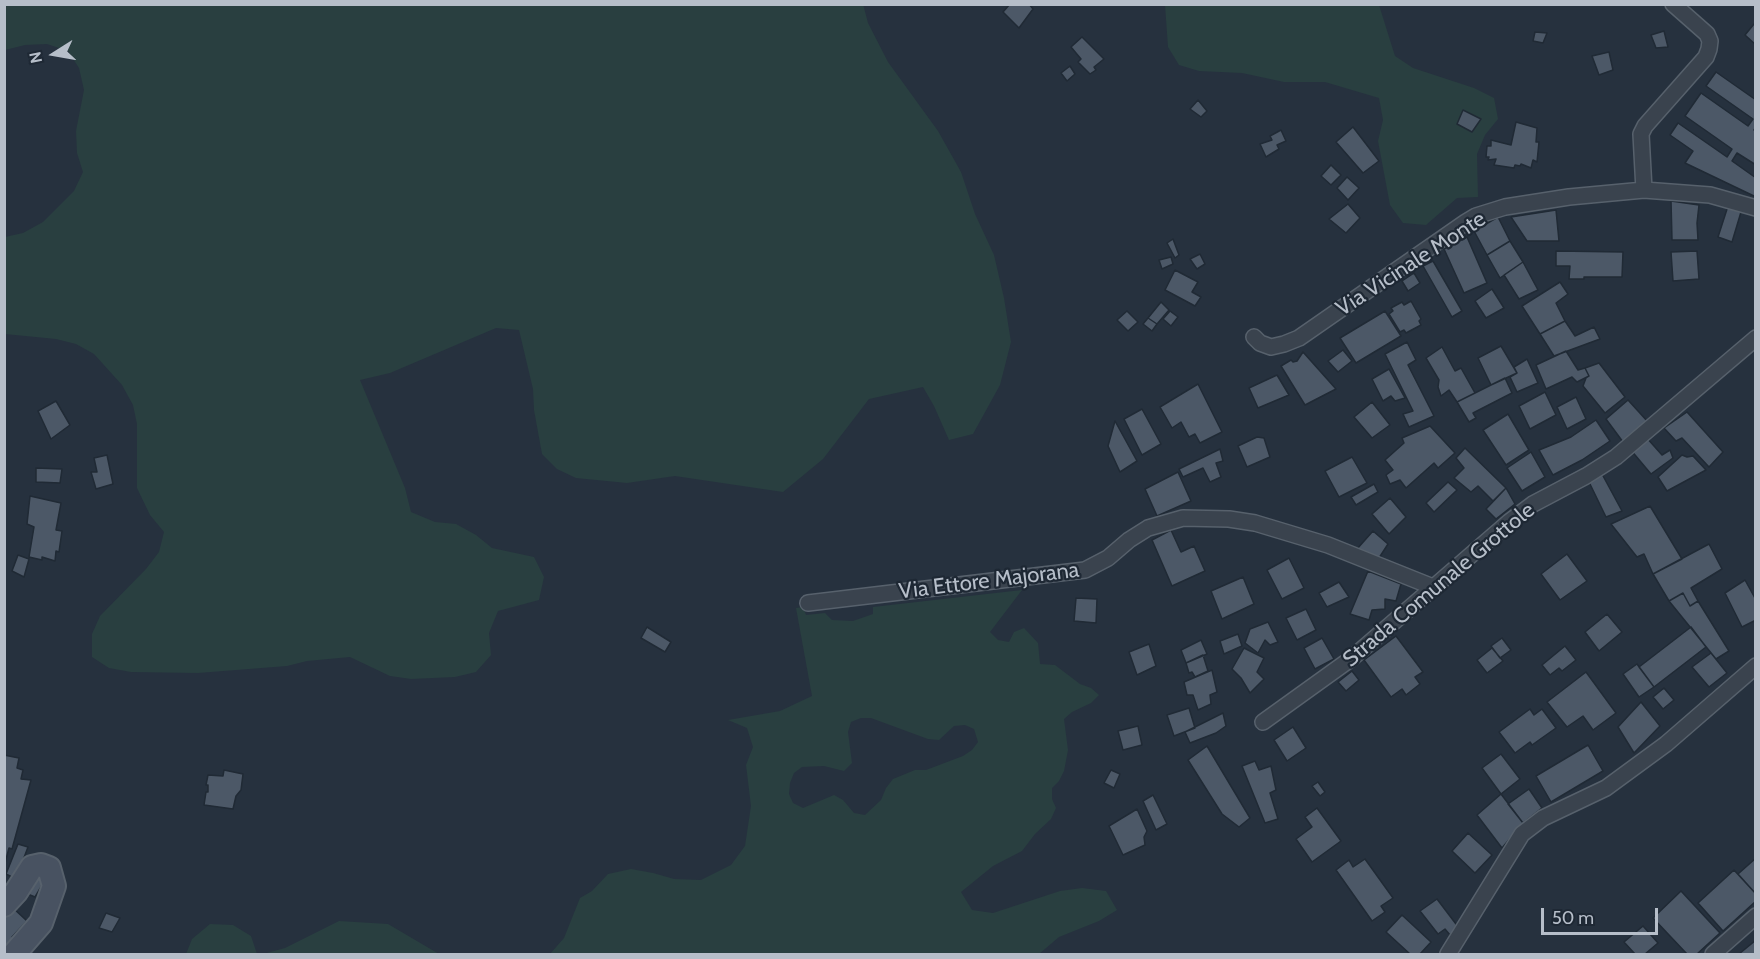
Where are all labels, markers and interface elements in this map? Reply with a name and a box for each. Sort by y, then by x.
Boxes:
north arrow [24,24,84,84]
text: N [25,50,46,65]
street label: Via Vicinale Monte [1331,206,1491,322]
street label: Strada Comunale Grottole [1338,497,1540,673]
street label: Via Ettore Majorana [897,557,1081,605]
scale bar [1544,896,1661,934]
text: 50 m [1552,907,1594,929]

